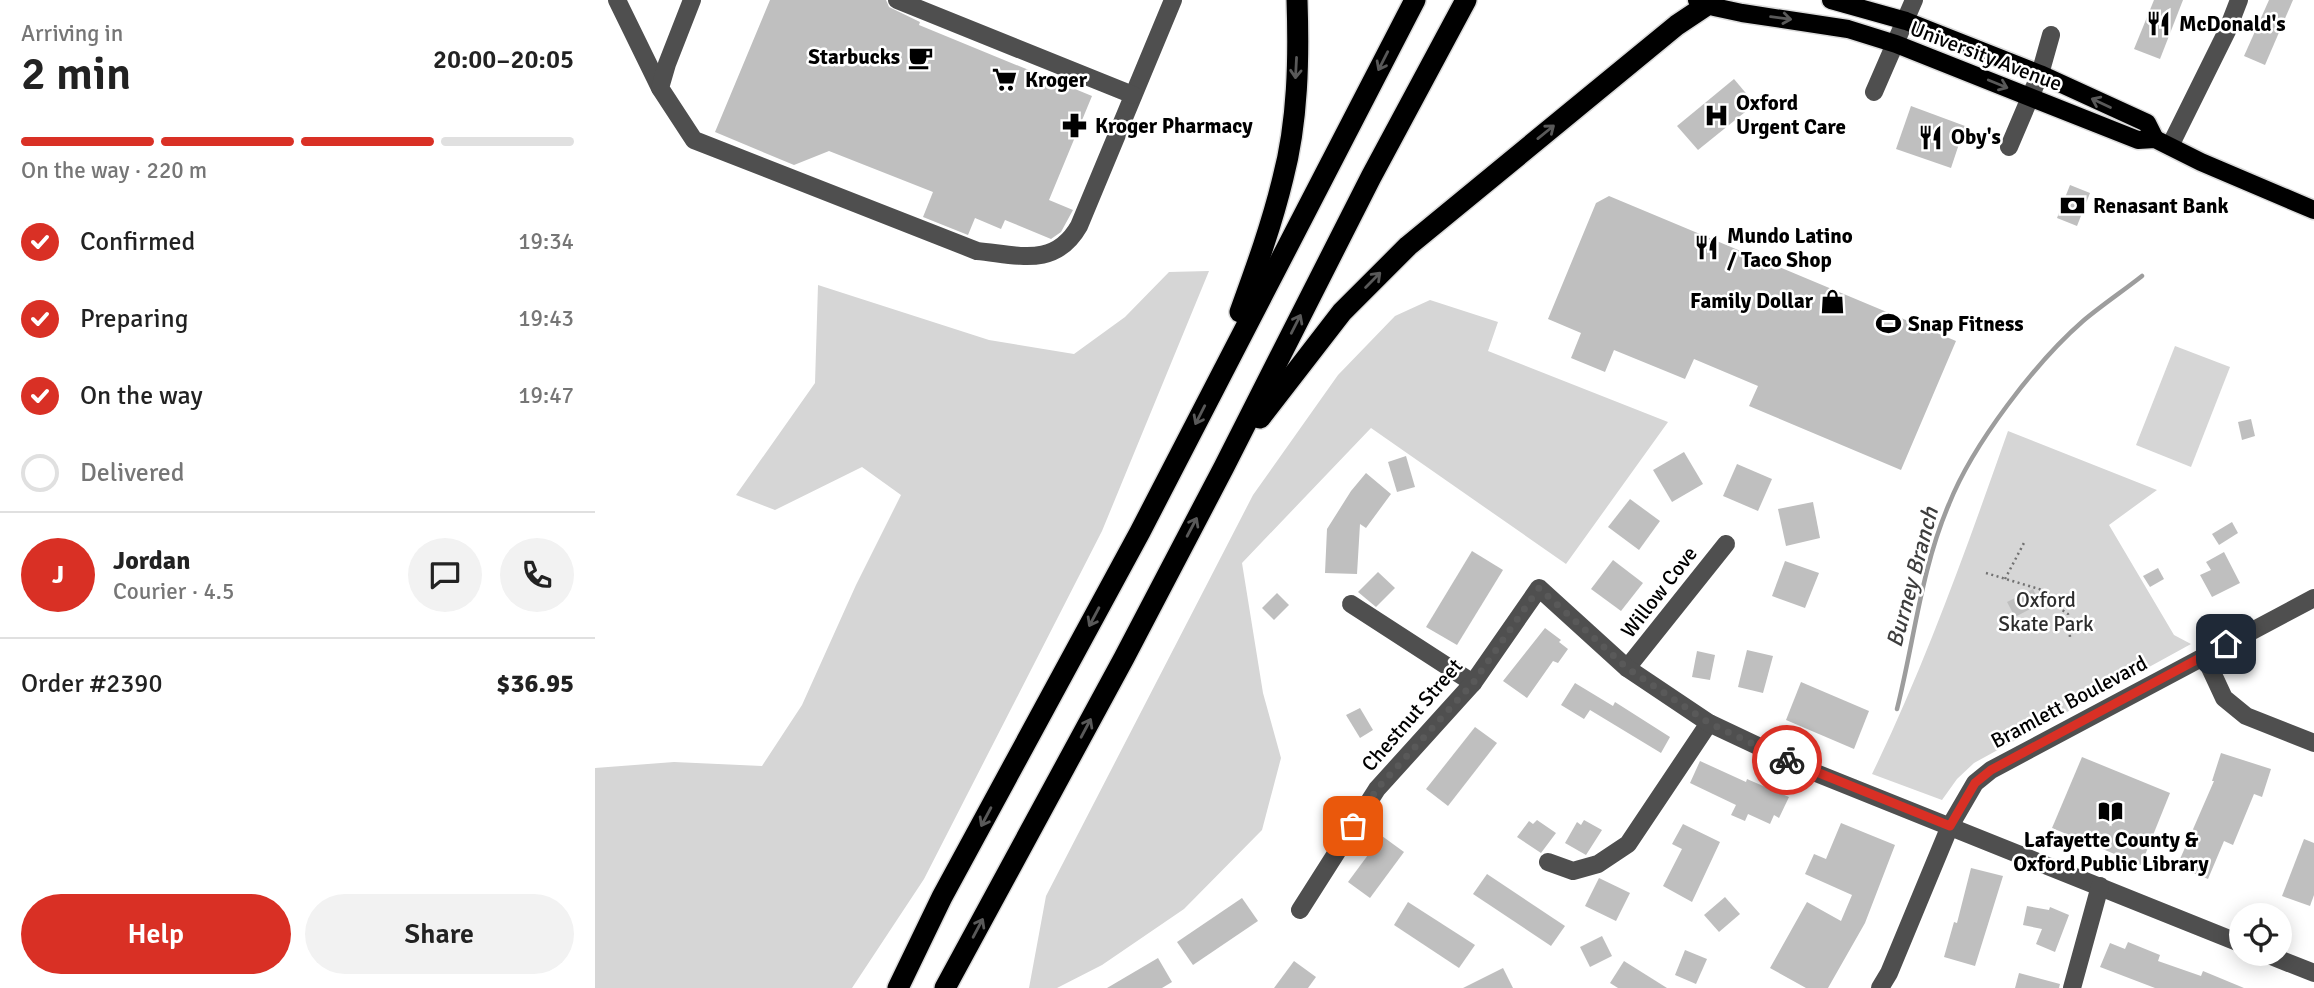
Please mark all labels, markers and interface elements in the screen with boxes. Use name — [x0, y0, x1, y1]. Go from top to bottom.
restaurant icon: McDonald's — [2145, 10, 2173, 38]
place label: McDonald's — [2179, 11, 2286, 37]
one-way arrow — [1770, 12, 1792, 25]
street label: University Avenue — [1906, 15, 2066, 97]
text: Arriving in — [21, 19, 123, 48]
cafe icon: Starbucks — [906, 43, 934, 71]
text: 20:00–20:05 — [433, 44, 574, 76]
place label: Starbucks — [808, 44, 900, 70]
text: 2 min — [21, 46, 131, 102]
one-way arrow — [1376, 50, 1390, 70]
one-way arrow — [1290, 56, 1303, 79]
supermarket icon: Kroger — [991, 66, 1019, 94]
place label: Kroger — [1025, 67, 1088, 93]
one-way arrow — [1987, 79, 2008, 92]
place label: Oxford Urgent Care — [1736, 90, 1846, 140]
one-way arrow — [2091, 96, 2112, 110]
hospital icon: Oxford Urgent Care — [1702, 101, 1730, 129]
pharmacy icon: Kroger Pharmacy — [1061, 112, 1089, 140]
place label: Kroger Pharmacy — [1095, 113, 1253, 139]
restaurant icon: Oby's — [1917, 123, 1945, 151]
one-way arrow — [1536, 124, 1554, 140]
place label: Oby's — [1951, 124, 2001, 150]
text: On the way · 220 m — [21, 156, 207, 185]
bank icon: Renasant Bank — [2059, 192, 2087, 220]
place label: Renasant Bank — [2093, 193, 2228, 219]
icon: check — [21, 223, 59, 261]
place label: Mundo Latino / Taco Shop — [1727, 223, 1853, 273]
text: Confirmed — [80, 226, 195, 258]
text: 19:34 — [518, 227, 574, 256]
restaurant icon: Mundo Latino / Taco Shop — [1693, 234, 1721, 262]
one-way arrow — [1365, 272, 1382, 289]
shop icon: Family Dollar — [1819, 287, 1847, 315]
place label: Family Dollar — [1690, 288, 1814, 314]
icon: check — [21, 300, 59, 338]
text: Preparing — [80, 303, 188, 335]
text: 19:43 — [518, 304, 574, 333]
sports icon: Snap Fitness — [1874, 310, 1902, 338]
place label: Snap Fitness — [1908, 311, 2024, 337]
one-way arrow — [1289, 314, 1303, 335]
icon: check — [21, 377, 59, 415]
text: On the way — [80, 380, 203, 412]
text: 19:47 — [518, 381, 574, 410]
one-way arrow — [1192, 404, 1206, 425]
text: Delivered — [80, 457, 185, 489]
water label: Burney Branch — [1880, 502, 1946, 650]
one-way arrow — [1186, 517, 1200, 538]
button: chat — [408, 538, 482, 612]
button: phone — [500, 538, 574, 612]
street label: Willow Cove — [1615, 541, 1703, 643]
text: Jordan — [113, 545, 190, 577]
text: J — [52, 559, 64, 591]
text: Courier · 4.5 — [113, 577, 234, 606]
park label: Oxford Skate Park — [1998, 587, 2094, 637]
one-way arrow — [1087, 606, 1101, 626]
pin — [2196, 614, 2256, 674]
icon: home — [2207, 625, 2245, 663]
street label: Bramlett Boulevard — [1986, 650, 2152, 754]
street label: Chestnut Street — [1356, 653, 1468, 777]
text: Order #2390 — [21, 668, 162, 700]
text: $36.95 — [496, 668, 574, 700]
one-way arrow — [1080, 718, 1093, 739]
courier — [1752, 725, 1822, 795]
icon: bike — [1768, 741, 1806, 779]
pin — [1323, 796, 1383, 856]
library icon: Lafayette County & Oxford Public Library — [2097, 797, 2125, 825]
one-way arrow — [979, 806, 993, 826]
icon: bag — [1334, 807, 1372, 845]
place label: Lafayette County & Oxford Public Library — [2013, 827, 2209, 877]
button: Help — [21, 894, 291, 974]
button: Share — [305, 894, 574, 974]
map controls — [2229, 903, 2292, 966]
button: locate — [2229, 903, 2292, 966]
one-way arrow — [971, 918, 985, 939]

